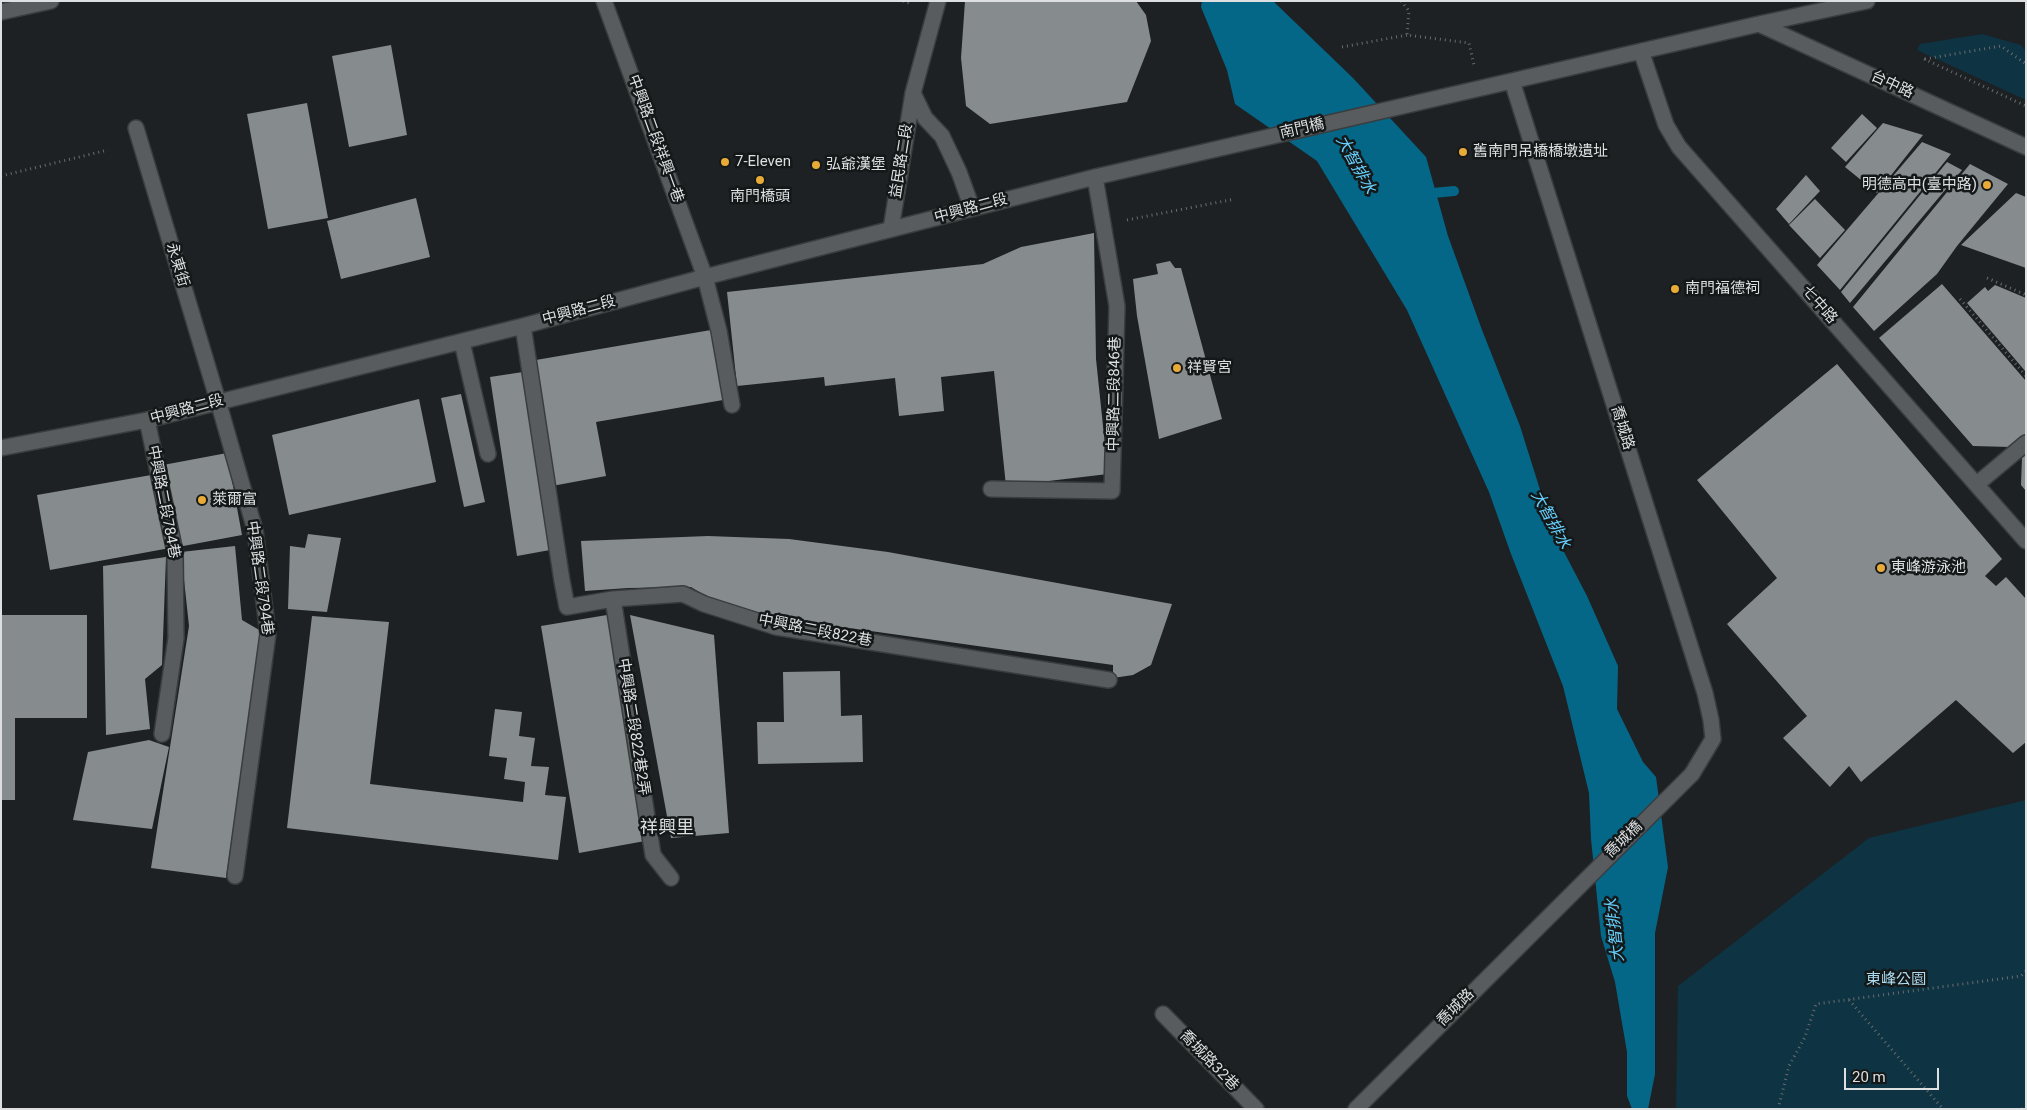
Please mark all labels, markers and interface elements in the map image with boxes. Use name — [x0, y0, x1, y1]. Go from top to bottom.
street label: 台中路 — [1868, 67, 1916, 103]
street label: 中興路二段祥興一巷 — [623, 72, 687, 206]
street label: 南門橋 — [1278, 115, 1326, 143]
street label: 益民路二段 — [887, 123, 917, 199]
water label: 大智排水 — [1331, 132, 1379, 198]
place label: 舊南門吊橋橋墩遺址 — [1473, 143, 1608, 161]
marker: 舊南門吊橋橋墩遺址 — [1457, 146, 1469, 158]
place label: 7-Eleven — [735, 153, 791, 171]
marker: 7-Eleven — [719, 156, 731, 168]
place label: 弘爺漢堡 — [826, 156, 886, 174]
marker: 弘爺漢堡 — [810, 159, 822, 171]
marker: 南門橋頭 — [754, 174, 766, 186]
place label: 明德高中(臺中路) — [1862, 176, 1977, 194]
marker: 明德高中(臺中路) — [1981, 179, 1993, 191]
place label: 南門橋頭 — [730, 188, 790, 206]
street label: 中興路二段 — [932, 191, 1010, 227]
street label: 永東街 — [162, 241, 192, 289]
place label: 南門福德祠 — [1685, 280, 1760, 298]
street label: 七中路 — [1797, 282, 1841, 328]
marker: 南門福德祠 — [1669, 283, 1681, 295]
street label: 中興路二段 — [540, 293, 618, 329]
street label: 中興路二段846巷 — [1105, 336, 1125, 452]
place label: 祥賢宮 — [1187, 359, 1232, 377]
marker: 祥賢宮 — [1171, 362, 1183, 374]
street label: 中興路二段 — [148, 392, 226, 428]
street label: 喬城路 — [1607, 404, 1637, 452]
street label: 中興路二段784巷 — [143, 444, 183, 560]
water label: 大智排水 — [1526, 487, 1574, 553]
place label: 萊爾富 — [212, 491, 257, 509]
marker: 萊爾富 — [196, 494, 208, 506]
street label: 中興路二段794巷 — [242, 520, 276, 636]
place label: 東峰游泳池 — [1891, 559, 1966, 577]
marker: 東峰游泳池 — [1875, 562, 1887, 574]
street label: 中興路二段822巷 — [757, 611, 873, 651]
street label: 中興路二段822巷2弄 — [613, 657, 653, 797]
district label: 祥興里 — [640, 817, 694, 839]
street label: 喬城橋 — [1602, 818, 1646, 862]
water label: 大智排水 — [1603, 897, 1629, 963]
park label: 東峰公園 — [1866, 971, 1926, 989]
street label: 喬城路 — [1434, 986, 1478, 1030]
street label: 喬城路32巷 — [1176, 1027, 1242, 1095]
scale bar — [1847, 1058, 1942, 1090]
text: 20 m — [1852, 1068, 1886, 1086]

